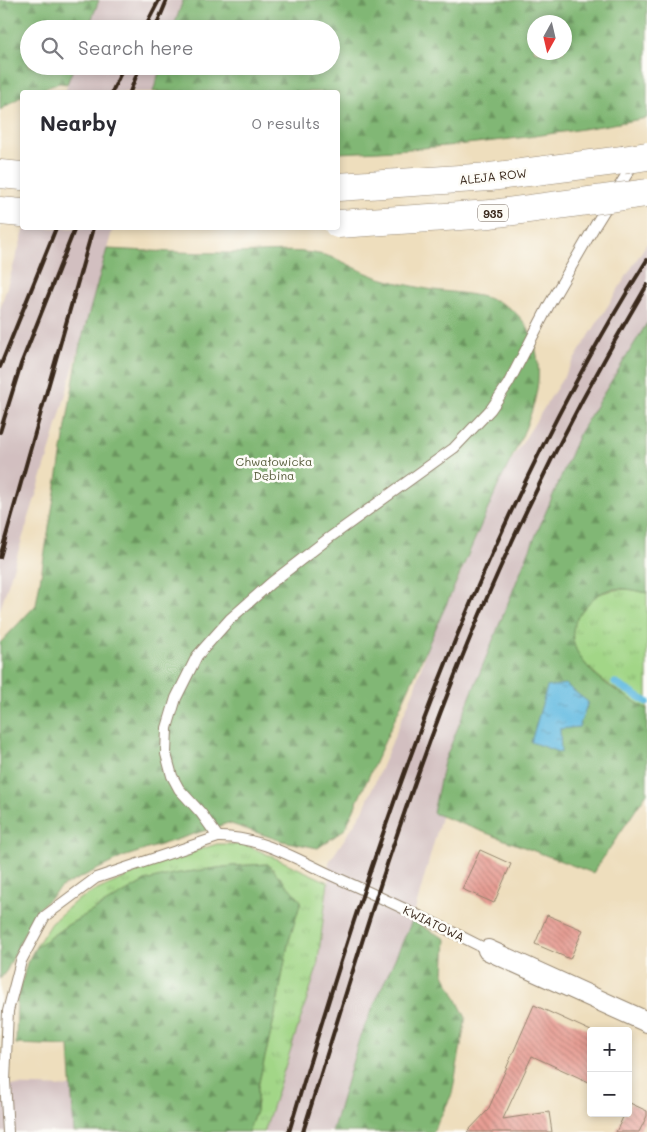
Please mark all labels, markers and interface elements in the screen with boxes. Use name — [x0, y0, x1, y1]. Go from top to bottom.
north arrow — [527, 15, 572, 60]
search box — [20, 20, 340, 75]
icon: search — [38, 34, 66, 62]
text: Search here — [78, 35, 194, 60]
text: Nearby — [40, 109, 117, 136]
text: 0 results — [252, 112, 320, 133]
street label: ALEJA ROW — [458, 164, 528, 188]
road number: 935 — [478, 204, 508, 222]
park label: Chwałowicka Dębina — [236, 453, 312, 483]
street label: KWIATOWA — [401, 901, 467, 945]
map controls — [587, 1027, 632, 1117]
button: + — [587, 1027, 632, 1072]
button: − — [587, 1072, 632, 1117]

